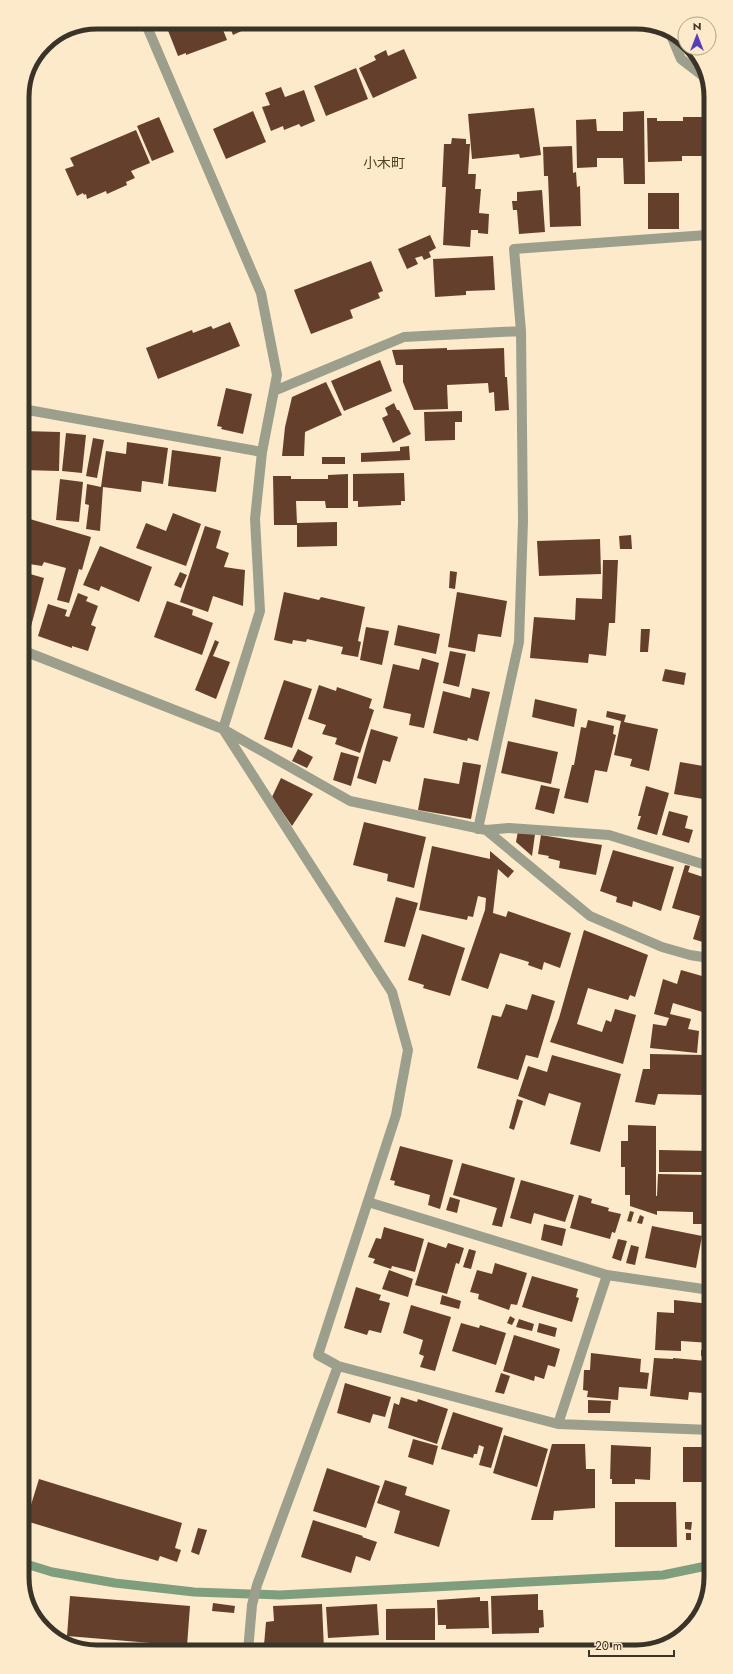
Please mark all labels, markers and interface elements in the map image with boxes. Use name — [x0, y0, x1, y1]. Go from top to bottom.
north arrow — [677, 16, 717, 56]
text: N — [693, 18, 701, 34]
district label: 小木町 — [363, 153, 405, 173]
scale bar — [589, 1632, 674, 1658]
text: 20 m — [595, 1637, 622, 1655]

